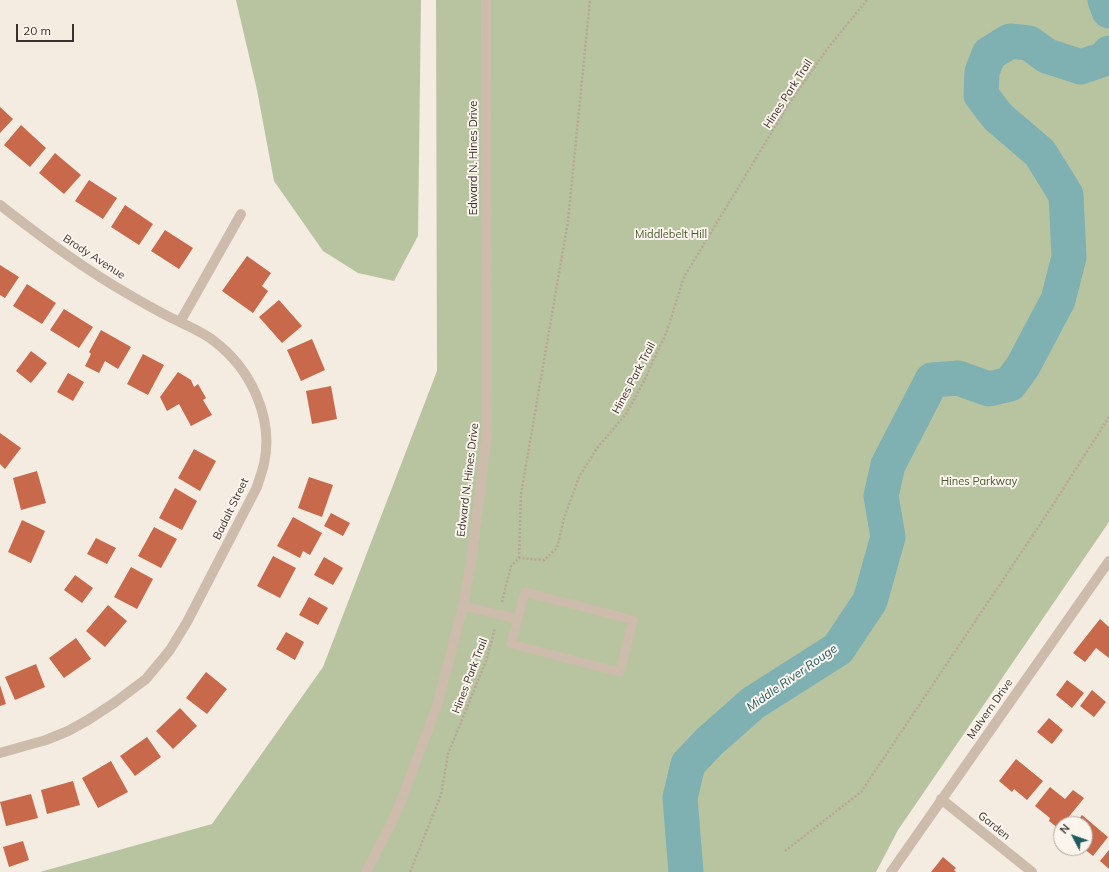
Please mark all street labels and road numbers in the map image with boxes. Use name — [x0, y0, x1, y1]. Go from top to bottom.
street label: Hines Park Trail — [761, 57, 815, 131]
street label: Edward N. Hines Drive — [467, 101, 481, 215]
street label: Brody Avenue — [61, 232, 127, 282]
street label: Hines Park Trail — [610, 340, 658, 416]
street label: Edward N. Hines Drive — [454, 422, 482, 538]
street label: Badalt Street — [210, 476, 252, 542]
street label: Hines Park Trail — [450, 637, 490, 715]
street label: Malvern Drive — [964, 676, 1016, 742]
street label: Garden — [975, 809, 1013, 843]

